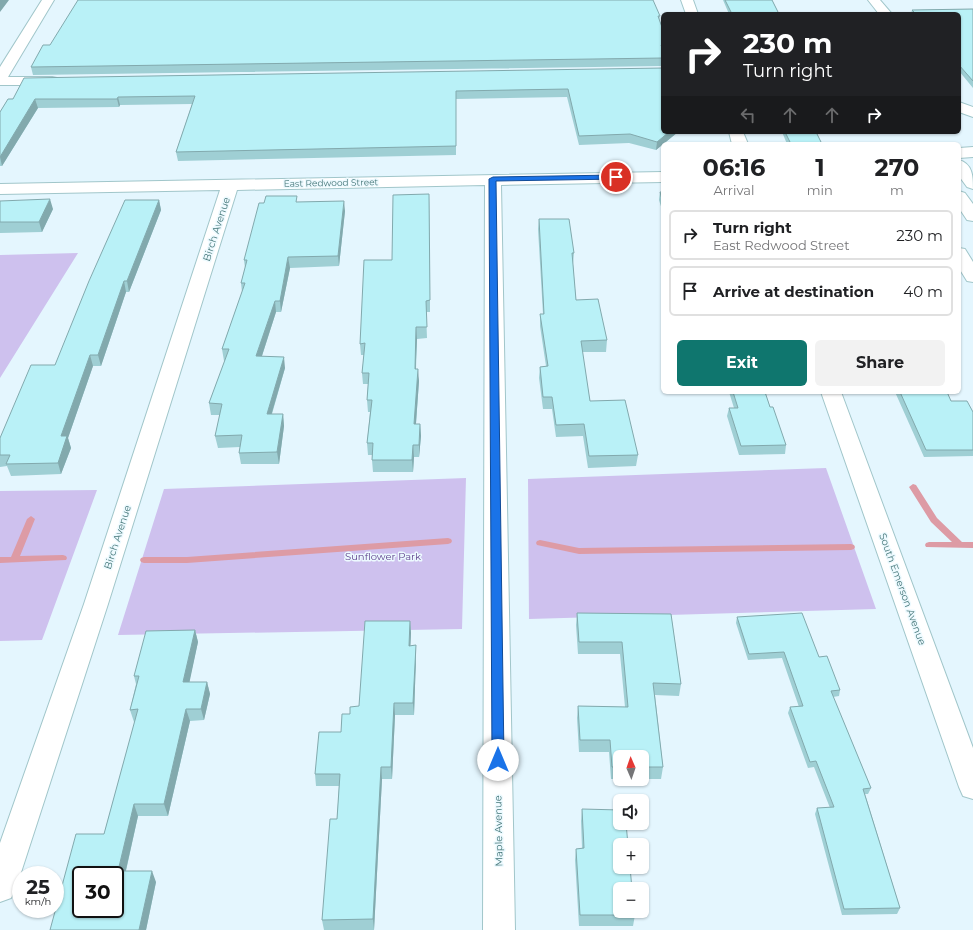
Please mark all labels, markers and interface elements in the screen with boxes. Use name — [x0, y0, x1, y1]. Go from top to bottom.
text: 230 m — [743, 26, 832, 60]
icon: right — [677, 28, 729, 80]
text: Turn right — [743, 60, 833, 82]
icon: left — [737, 104, 759, 126]
icon: ahead — [779, 104, 801, 126]
icon: ahead — [821, 104, 843, 126]
icon: right — [863, 104, 885, 126]
text: 06:16 — [703, 153, 765, 182]
text: 1 — [815, 153, 825, 182]
text: 270 — [874, 153, 919, 182]
pin — [599, 160, 633, 194]
icon: arrive — [605, 166, 627, 188]
street label: East Redwood Street — [284, 176, 379, 189]
text: Arrival — [713, 182, 754, 198]
text: min — [807, 182, 833, 198]
text: m — [890, 182, 904, 198]
street label: Birch Avenue — [200, 195, 233, 263]
text: Turn right — [713, 218, 792, 237]
icon: right — [679, 224, 701, 246]
text: 230 m — [896, 226, 943, 245]
text: East Redwood Street — [713, 237, 849, 253]
icon: arrive — [679, 280, 701, 302]
text: Arrive at destination — [713, 282, 874, 301]
text: 40 m — [903, 282, 943, 301]
button: Exit — [677, 340, 807, 386]
button: Share — [815, 340, 945, 386]
street label: Birch Avenue — [101, 503, 134, 571]
street label: South Emerson Avenue — [876, 531, 929, 647]
park label: Sunflower Park — [345, 550, 421, 563]
position arrow — [477, 739, 519, 781]
north arrow — [613, 750, 649, 786]
map controls — [613, 750, 649, 918]
button: sound — [613, 794, 649, 830]
street label: Maple Avenue — [491, 795, 506, 867]
button: + — [613, 838, 649, 874]
speed limit sign: 30 — [72, 866, 124, 918]
text: 25 — [26, 875, 50, 899]
button: − — [613, 882, 649, 918]
text: km/h — [25, 895, 51, 908]

